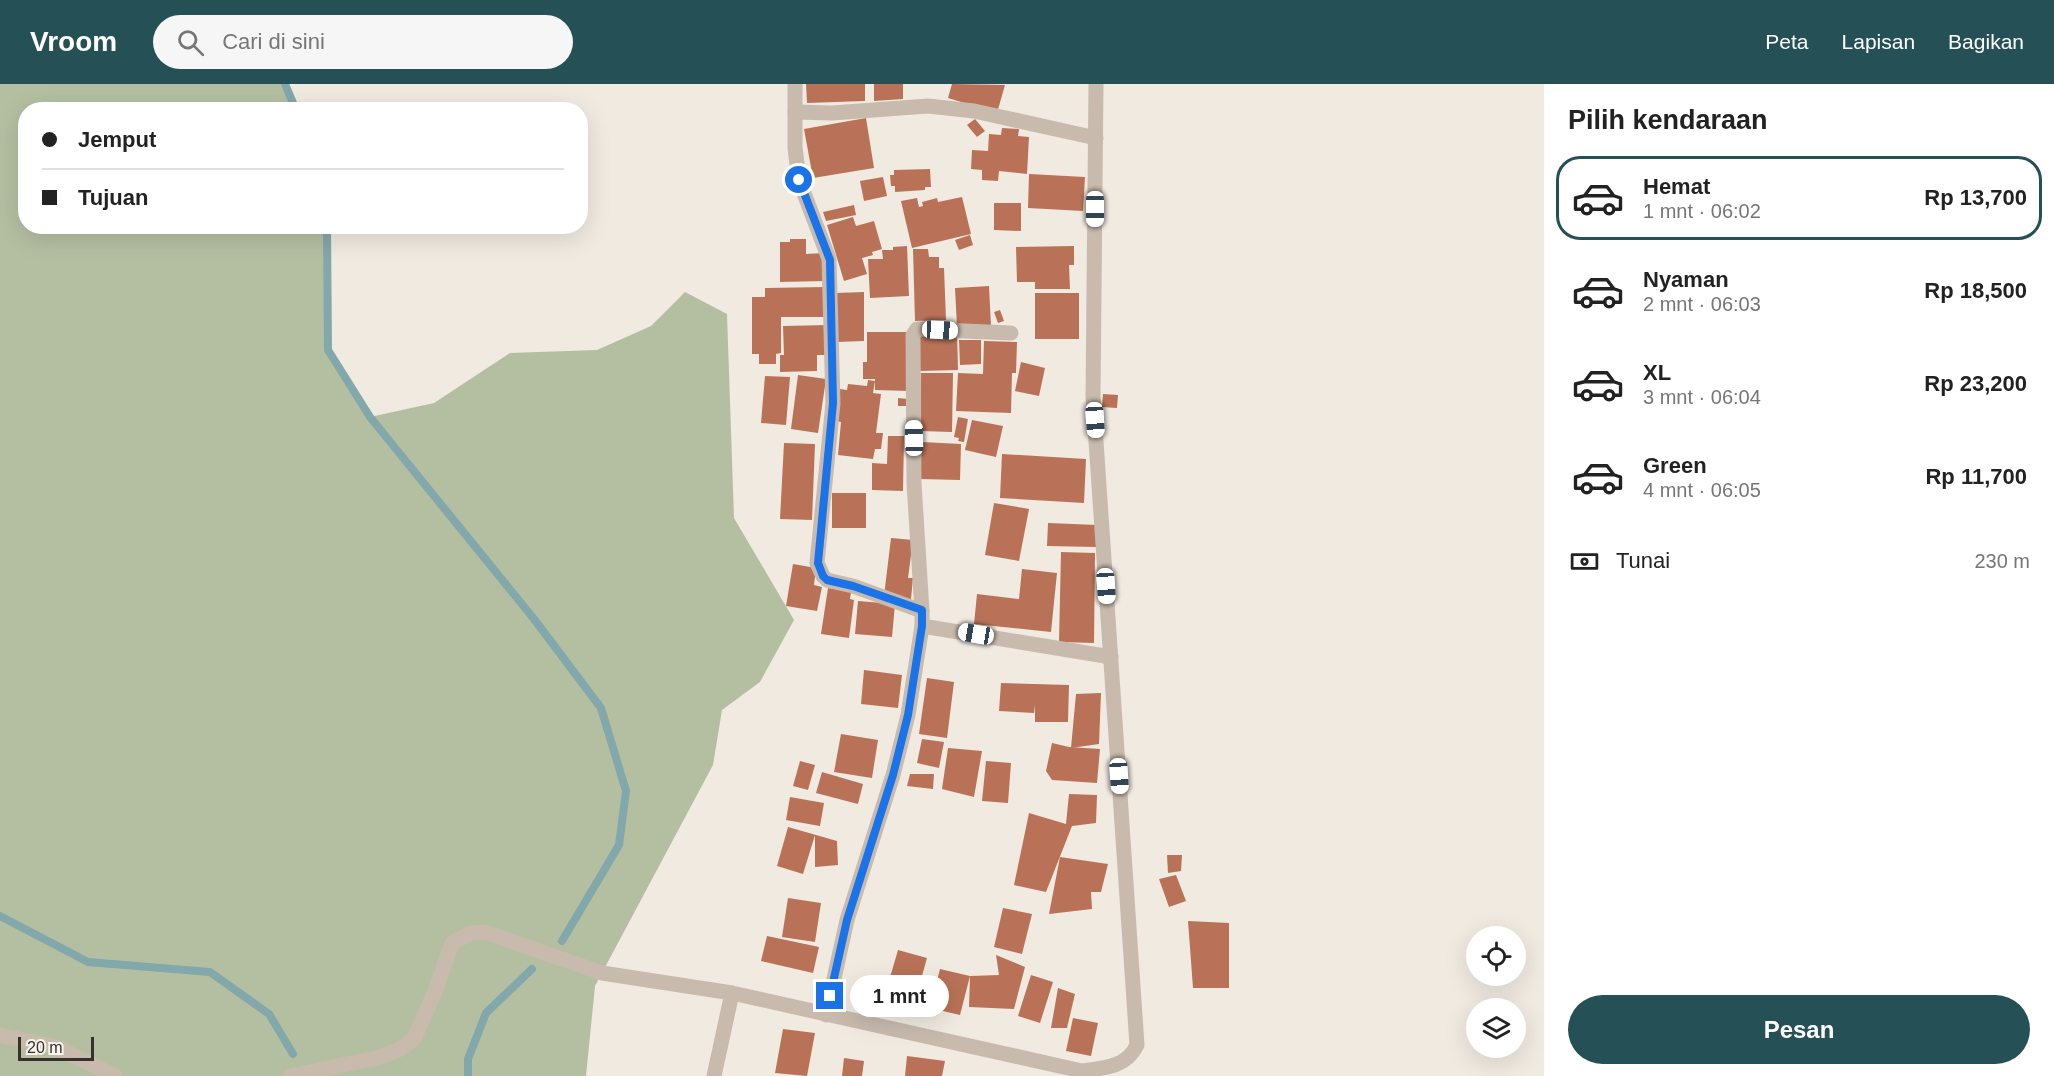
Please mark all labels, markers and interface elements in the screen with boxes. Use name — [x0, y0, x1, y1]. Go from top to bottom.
search box — [153, 15, 573, 69]
text: Vroom — [30, 26, 117, 57]
icon: search — [174, 26, 207, 59]
text: Cari di sini — [222, 29, 325, 54]
text: Peta — [1765, 30, 1809, 53]
text: Lapisan — [1842, 30, 1915, 53]
text: Bagikan — [1948, 30, 2024, 53]
text: Pilih kendaraan — [1568, 105, 1768, 135]
text: Jemput — [78, 127, 156, 152]
route start — [785, 166, 812, 193]
icon: car — [1571, 171, 1625, 225]
text: Hemat — [1643, 174, 1710, 199]
text: Tujuan — [78, 185, 148, 210]
text: Rp 13,700 — [1924, 185, 2027, 210]
car — [1086, 191, 1104, 227]
text: 1 mnt · 06:02 — [1643, 200, 1761, 222]
icon: car — [1571, 264, 1625, 318]
text: Nyaman — [1643, 267, 1729, 292]
text: Rp 18,500 — [1924, 278, 2027, 303]
text: 2 mnt · 06:03 — [1643, 293, 1761, 315]
car — [922, 320, 958, 340]
icon: car — [1571, 357, 1625, 411]
text: XL — [1643, 360, 1671, 385]
text: Rp 23,200 — [1924, 371, 2027, 396]
text: 3 mnt · 06:04 — [1643, 386, 1761, 408]
car — [1085, 401, 1105, 439]
car — [905, 420, 923, 456]
icon: car — [1571, 450, 1625, 504]
text: Green — [1643, 453, 1707, 478]
text: Rp 11,700 — [1925, 464, 2027, 489]
text: 4 mnt · 06:05 — [1643, 479, 1761, 501]
icon: cash — [1568, 545, 1601, 578]
text: Tunai — [1616, 548, 1670, 573]
text: 230 m — [1974, 550, 2030, 572]
car — [1096, 567, 1116, 605]
car — [957, 622, 995, 646]
car — [1109, 757, 1129, 795]
map controls — [1466, 926, 1526, 1058]
button: locate — [1466, 926, 1526, 986]
callout: 1 mnt — [851, 975, 950, 1017]
route end — [816, 982, 843, 1009]
text: 1 mnt — [873, 985, 926, 1007]
button: Pesan — [1568, 995, 2030, 1064]
button: layers — [1466, 998, 1526, 1058]
scale bar — [18, 1034, 94, 1062]
text: 20 m — [27, 1039, 63, 1056]

